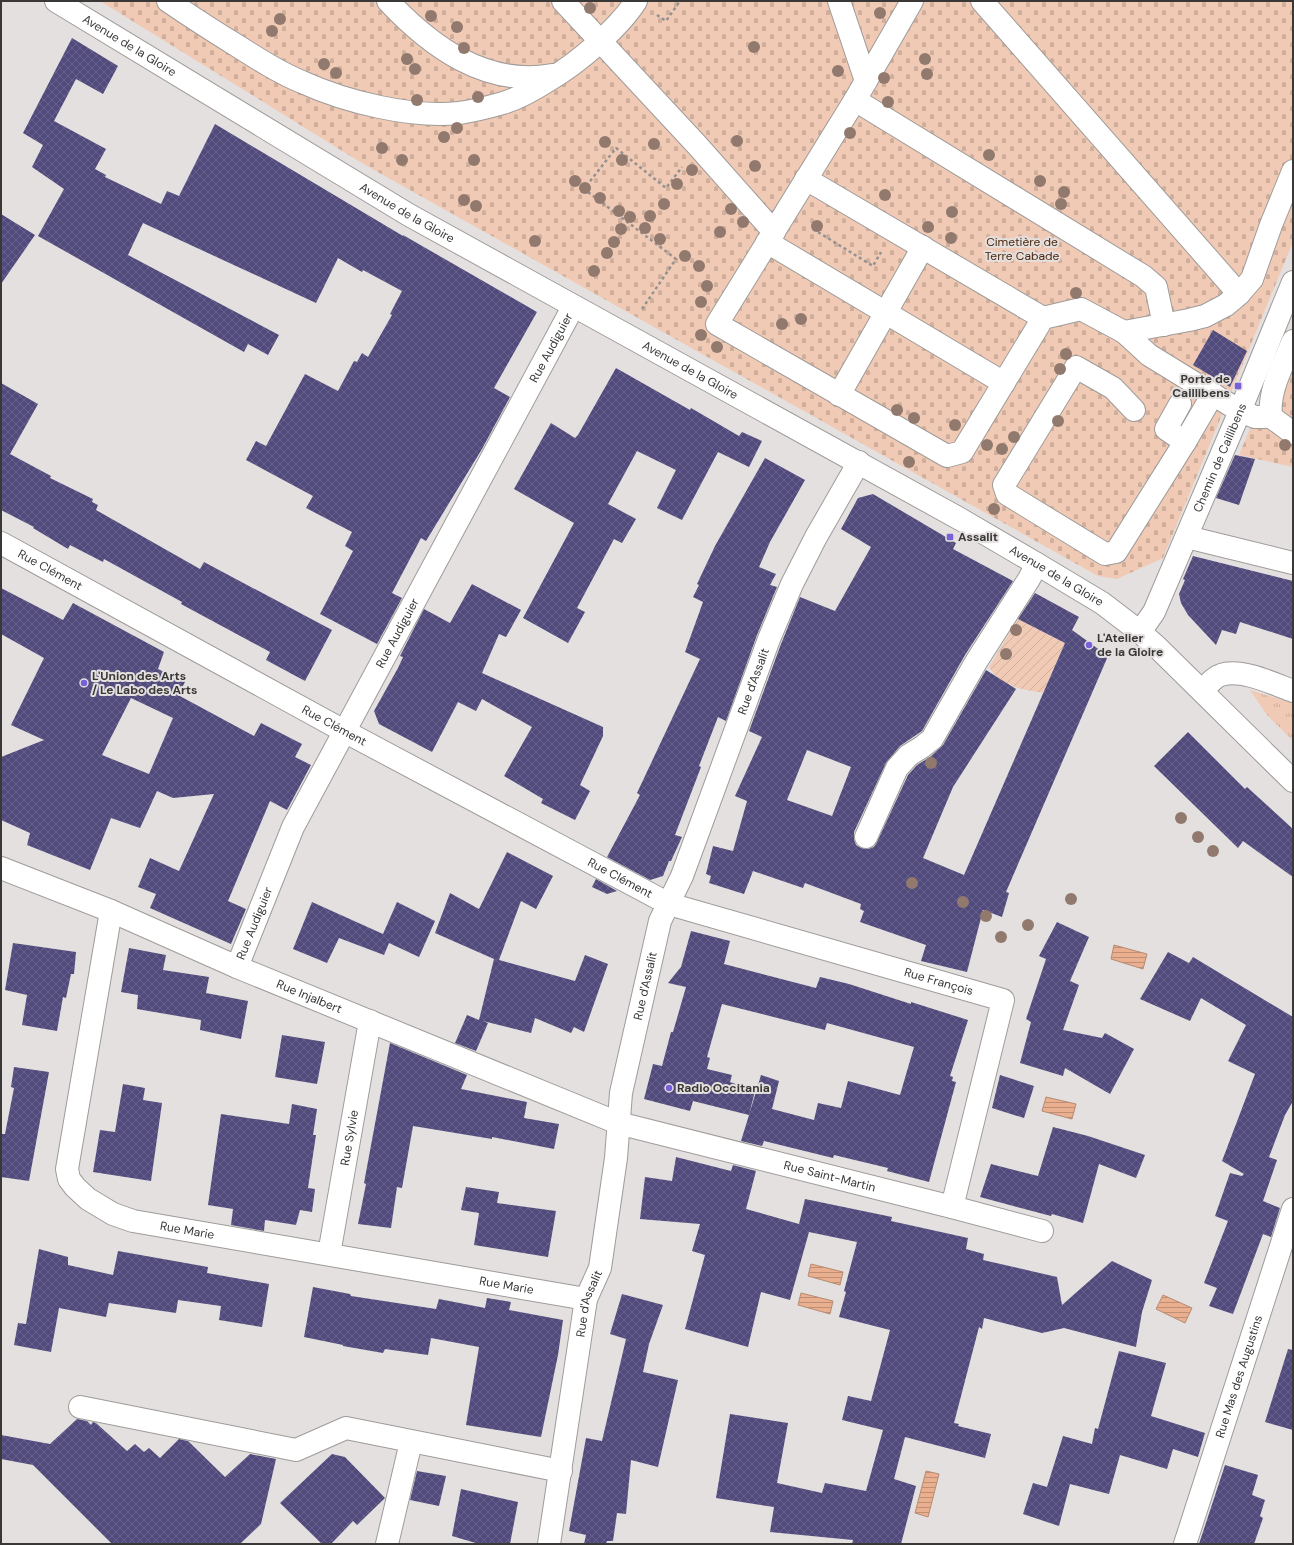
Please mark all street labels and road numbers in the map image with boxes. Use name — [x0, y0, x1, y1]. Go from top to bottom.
street label: Avenue de la Gloire — [80, 11, 180, 80]
street label: Avenue de la Gloire — [357, 179, 457, 247]
street label: Rue Audiguier — [526, 310, 577, 386]
street label: Avenue de la Gloire — [640, 337, 741, 403]
street label: Chemin de Caillibens — [1190, 401, 1250, 515]
street label: Avenue de la Gloire — [1006, 542, 1107, 610]
street label: Rue Clément — [15, 546, 85, 594]
street label: Rue Audiguier — [372, 595, 423, 671]
street label: Rue d'Assalit — [734, 646, 773, 717]
street label: Rue Clément — [299, 701, 370, 750]
street label: Rue Clément — [585, 854, 656, 902]
street label: Rue Audiguier — [233, 884, 276, 962]
street label: Rue d'Assalit — [630, 950, 661, 1022]
street label: Rue François — [902, 964, 975, 999]
street label: Rue Injalbert — [274, 976, 345, 1017]
street label: Rue Sylvie — [337, 1108, 362, 1167]
street label: Rue Saint-Martin — [782, 1157, 877, 1196]
street label: Rue Marie — [159, 1218, 216, 1243]
street label: Rue d'Assalit — [572, 1267, 606, 1338]
street label: Rue Marie — [478, 1273, 535, 1298]
street label: Rue Mas des Augustins — [1212, 1313, 1266, 1440]

